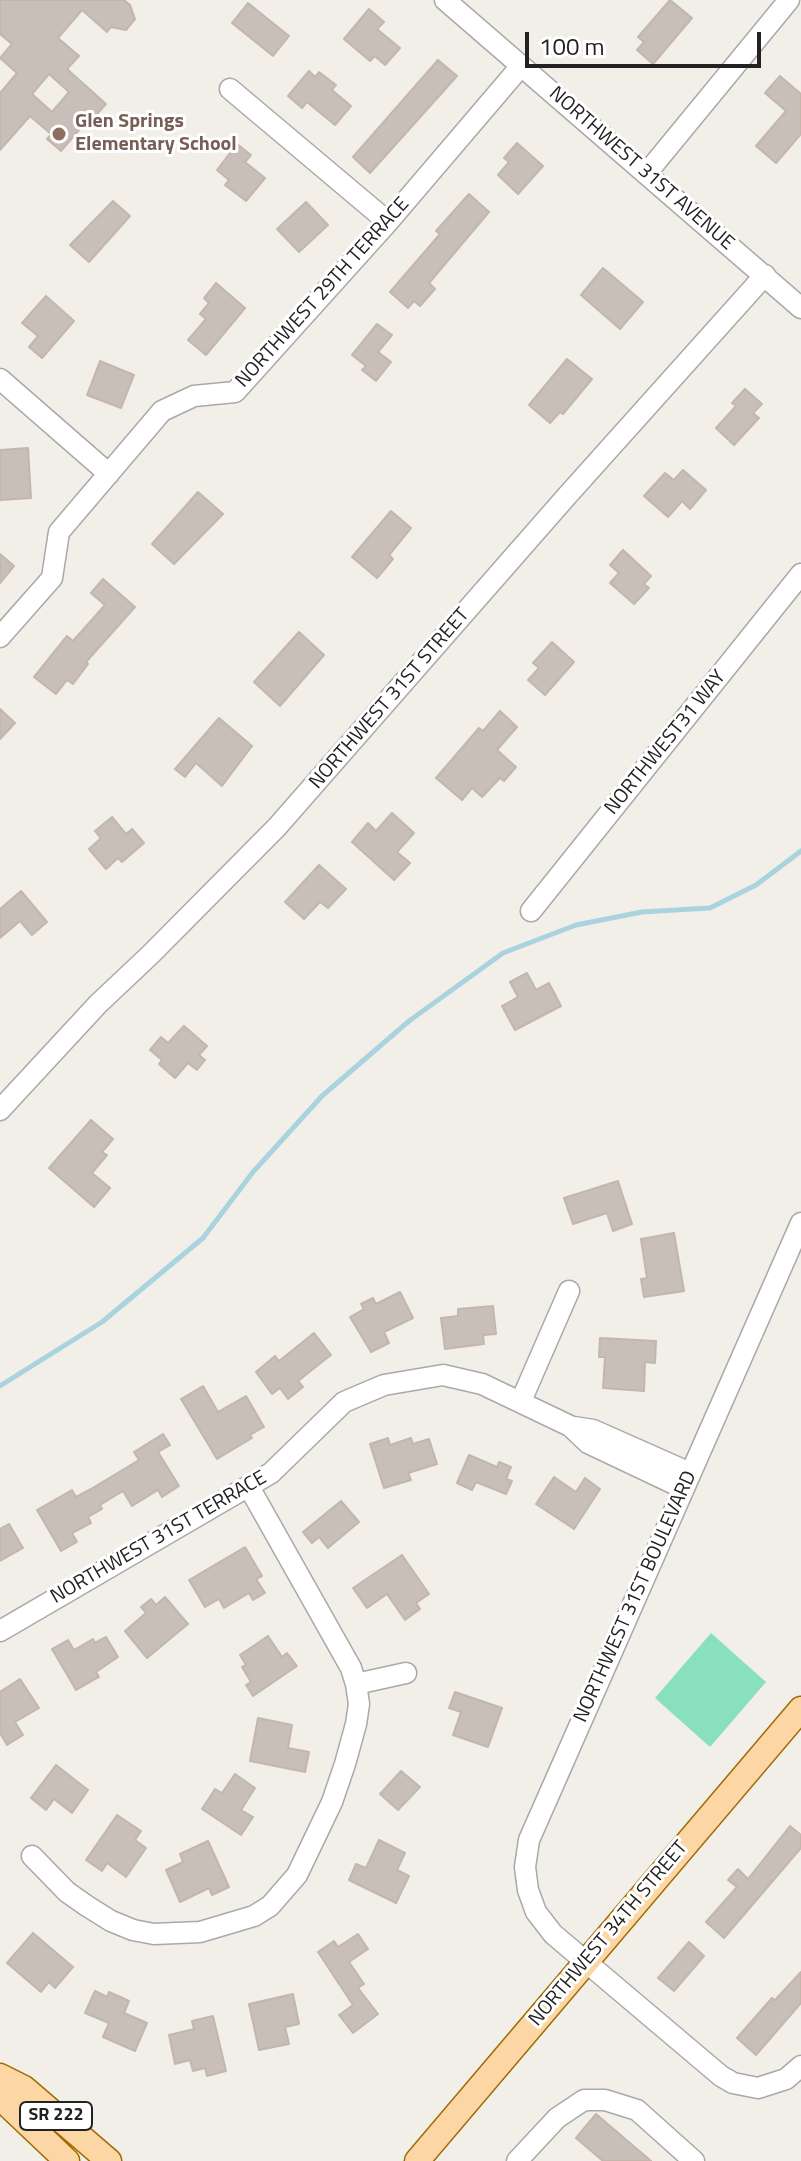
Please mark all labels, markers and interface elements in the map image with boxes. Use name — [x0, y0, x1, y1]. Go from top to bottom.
scale bar — [529, 16, 765, 66]
text: 100 m — [539, 28, 605, 64]
street label: NORTHWEST 31ST AVENUE — [544, 82, 738, 256]
place label: Glen Springs Elementary School — [75, 110, 237, 157]
marker: Glen Springs Elementary School — [50, 125, 68, 143]
street label: NORTHWEST 29TH TERRACE — [231, 193, 415, 393]
street label: NORTHWEST 31ST STREET — [305, 604, 475, 794]
street label: NORTHWEST31 WAY — [600, 666, 732, 820]
street label: NORTHWEST 31ST TERRACE — [47, 1466, 271, 1610]
street label: NORTHWEST 31ST BOULEVARD — [570, 1468, 702, 1726]
street label: NORTHWEST 34TH STREET — [524, 1836, 694, 2032]
road number: SR 222 — [20, 2102, 92, 2130]

